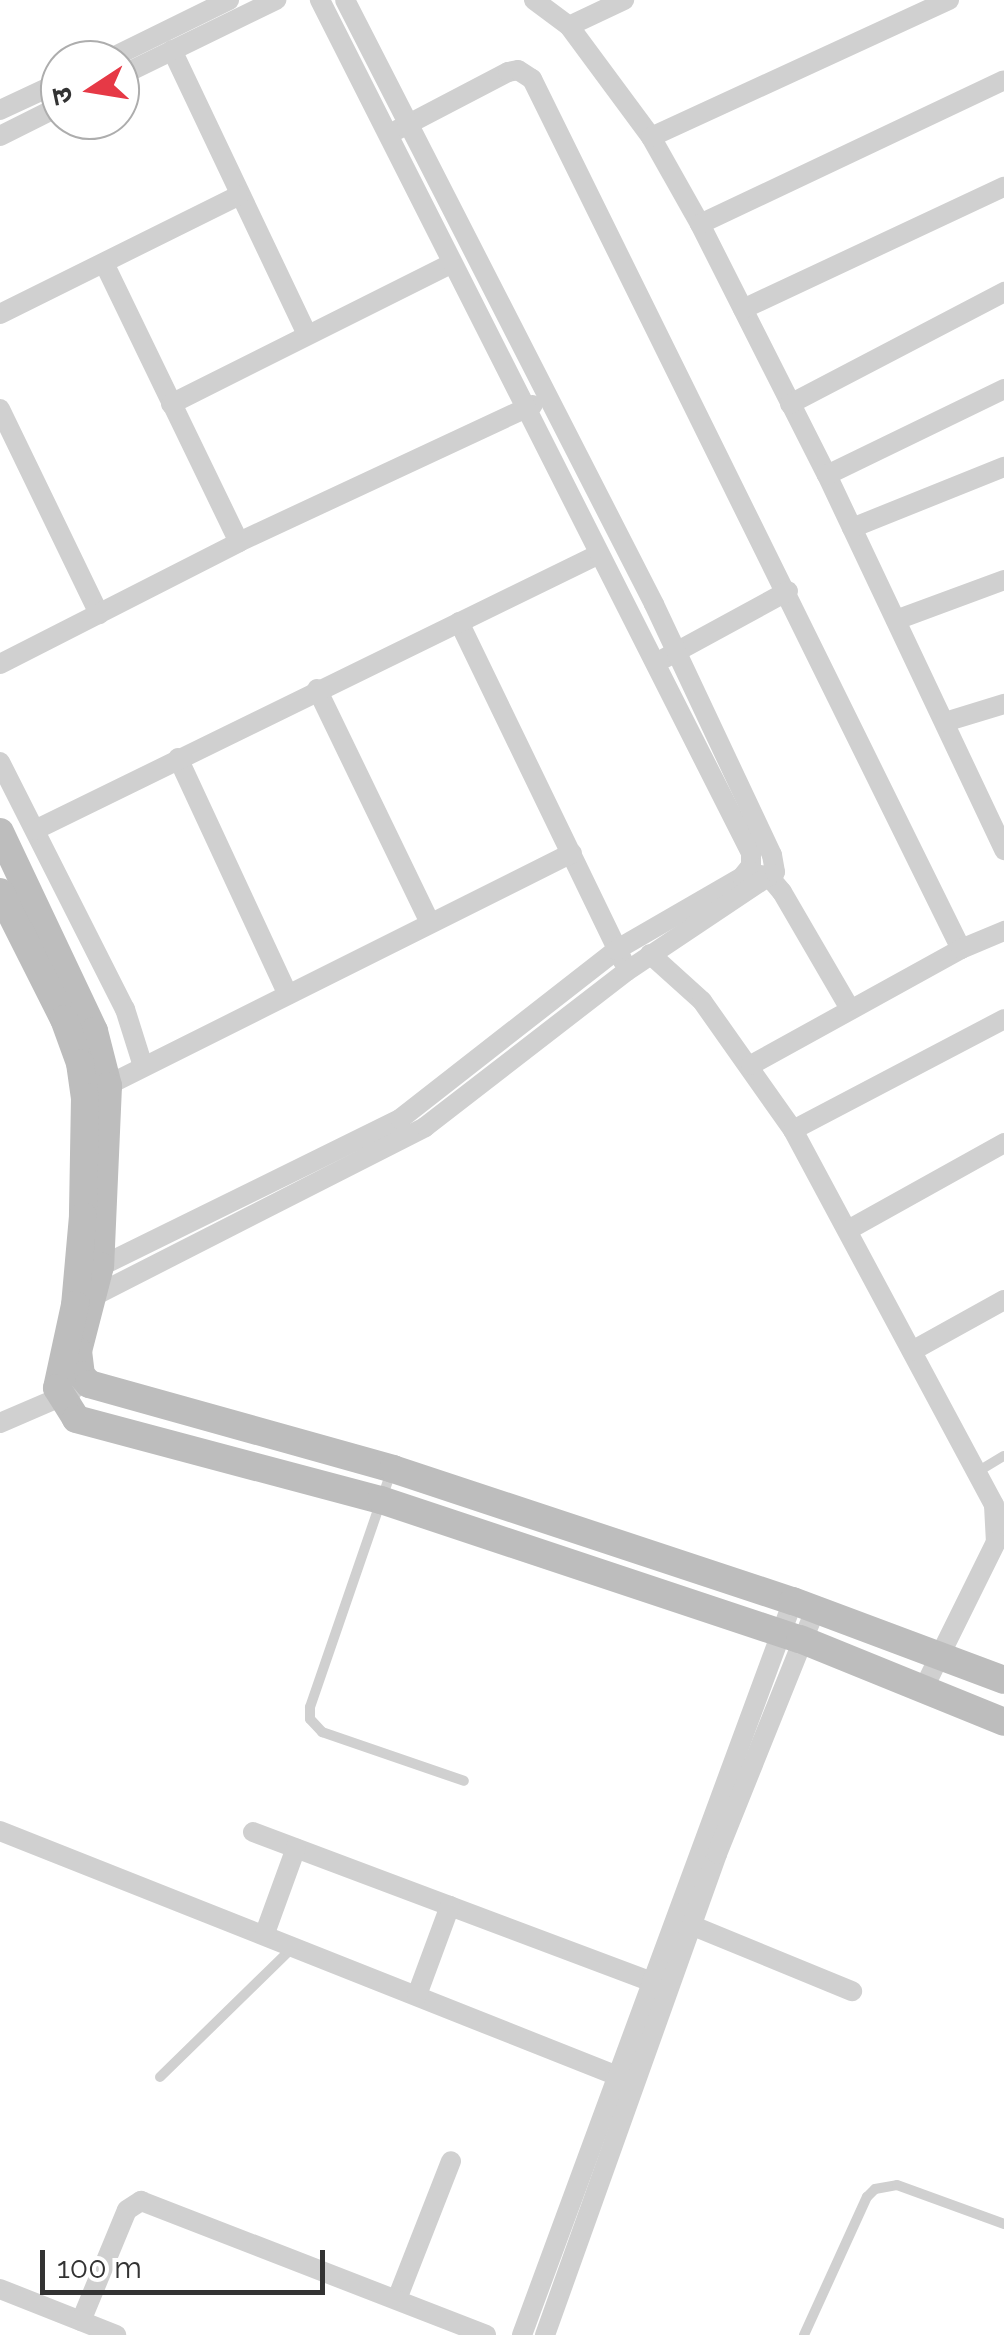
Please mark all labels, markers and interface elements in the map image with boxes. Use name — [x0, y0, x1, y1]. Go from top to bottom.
north arrow — [40, 40, 140, 140]
text: उ — [44, 84, 80, 107]
scale bar — [45, 2230, 330, 2292]
text: 100 m — [57, 2250, 142, 2285]

